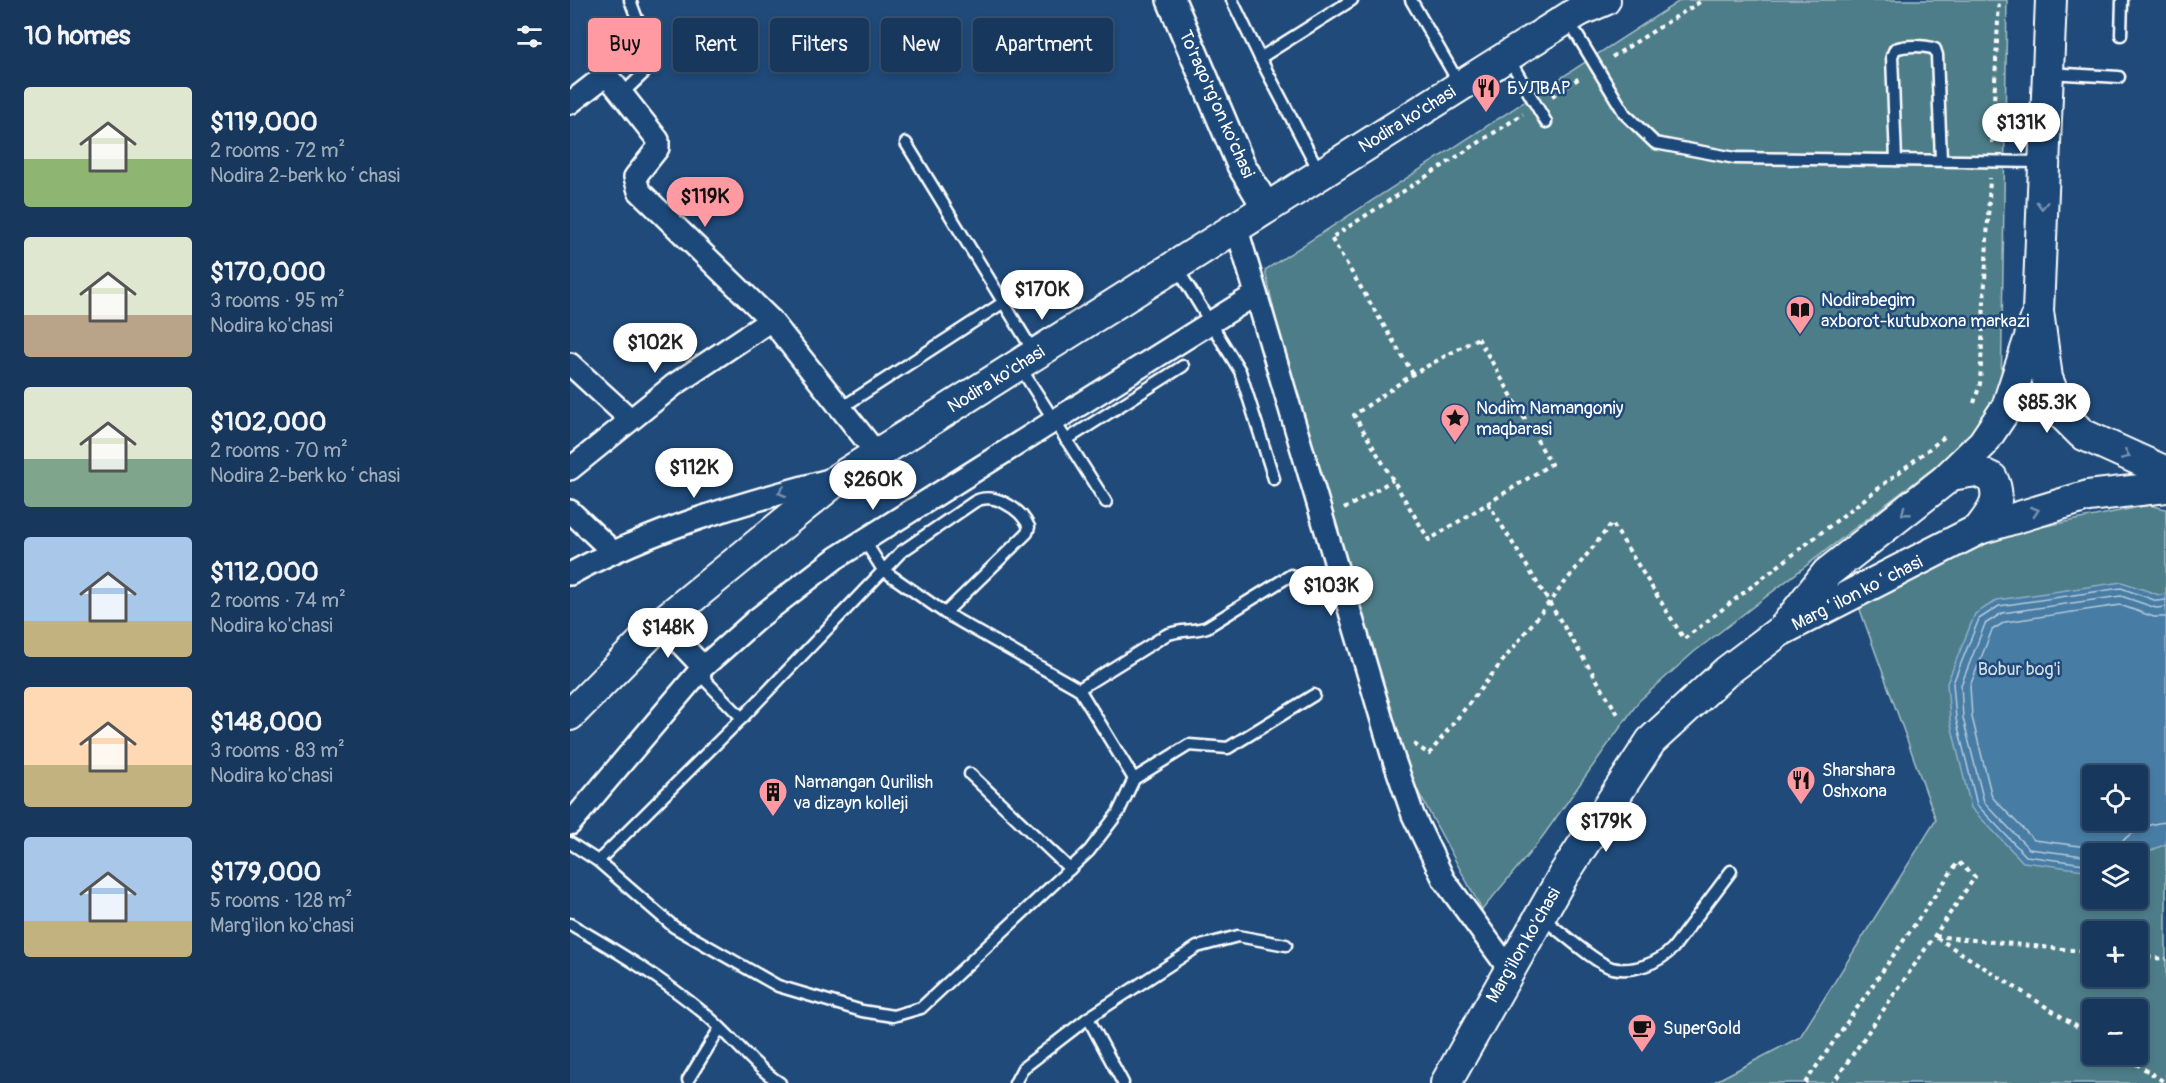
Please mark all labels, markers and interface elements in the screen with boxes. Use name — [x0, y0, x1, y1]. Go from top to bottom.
chip: Buy — [588, 18, 661, 72]
chip: Rent — [673, 18, 758, 72]
chip: Filters — [770, 18, 869, 72]
chip: New — [881, 18, 961, 72]
chip: Apartment — [973, 18, 1113, 72]
text: 10 homes — [24, 20, 130, 52]
icon: filters — [513, 20, 546, 53]
street label: To'raqo'rg'on ko'chasi — [1174, 27, 1259, 182]
restaurant icon: БУЛВАР — [1470, 72, 1502, 114]
place label: БУЛВАР — [1507, 77, 1570, 100]
street label: Nodira ko'chasi — [1354, 80, 1460, 158]
pin: $131K — [1979, 103, 2063, 154]
text: $119,000 — [210, 106, 318, 138]
text: $131K — [1996, 110, 2046, 135]
icon: home — [72, 111, 144, 183]
text: 2 rooms · 72 m² — [210, 138, 345, 163]
text: Nodira 2-berk koʻchasi — [210, 163, 400, 188]
pin: $119K — [663, 177, 747, 228]
text: $119K — [681, 184, 729, 209]
one-way arrow — [2036, 201, 2049, 210]
text: $170,000 — [210, 256, 326, 288]
icon: home — [72, 261, 144, 333]
pin: $170K — [1000, 270, 1084, 321]
text: $170K — [1015, 277, 1069, 302]
text: 3 rooms · 95 m² — [210, 288, 345, 313]
place label: Nodirabegim axborot-kutubxona markazi — [1821, 289, 2029, 333]
library icon: Nodirabegim axborot-kutubxona markazi — [1784, 294, 1816, 336]
text: Nodira ko'chasi — [210, 313, 333, 338]
pin: $102K — [613, 323, 697, 374]
text: $102K — [627, 330, 683, 355]
street label: Nodira ko'chasi — [943, 340, 1049, 418]
pin: $85.3K — [1998, 383, 2096, 434]
text: $85.3K — [2017, 390, 2077, 415]
place label: Nodim Namangoniy maqbarasi — [1476, 397, 1624, 441]
place icon: Nodim Namangoniy maqbarasi — [1439, 402, 1471, 444]
text: $102,000 — [210, 406, 326, 438]
icon: home — [72, 411, 144, 483]
text: 2 rooms · 70 m² — [210, 438, 348, 463]
pin: $112K — [652, 448, 736, 499]
one-way arrow — [2120, 448, 2131, 460]
text: $112K — [669, 455, 719, 480]
pin: $260K — [831, 460, 915, 511]
text: Nodira 2-berk koʻchasi — [210, 463, 400, 488]
text: $260K — [843, 467, 903, 492]
one-way arrow — [777, 485, 787, 498]
one-way arrow — [1901, 504, 1912, 515]
one-way arrow — [2029, 506, 2040, 518]
street label: Margʻilon koʻchasi — [1788, 551, 1927, 636]
text: $112,000 — [210, 556, 319, 588]
icon: home — [72, 561, 144, 633]
pin: $103K — [1289, 566, 1373, 617]
text: $103K — [1303, 573, 1359, 598]
text: 2 rooms · 74 m² — [210, 588, 346, 613]
pin: $148K — [626, 608, 710, 659]
text: Nodira ko'chasi — [210, 613, 333, 638]
text: $148K — [642, 615, 694, 640]
park label: Bobur bog'i — [1978, 658, 2060, 681]
text: $148,000 — [210, 706, 322, 738]
icon: home — [72, 711, 144, 783]
text: 3 rooms · 83 m² — [210, 738, 345, 763]
place label: Sharshara Oshxona — [1822, 759, 1895, 803]
text: Nodira ko'chasi — [210, 763, 333, 788]
restaurant icon: Sharshara Oshxona — [1785, 764, 1817, 806]
map controls — [2082, 765, 2148, 1065]
button: locate — [2082, 765, 2148, 831]
place label: Namangan Qurilish va dizayn kolleji — [793, 771, 933, 815]
building icon: Namangan Qurilish va dizayn kolleji — [757, 776, 789, 818]
pin: $179K — [1564, 802, 1648, 853]
text: $179K — [1580, 809, 1632, 834]
button: layers — [2082, 843, 2148, 909]
text: $179,000 — [210, 856, 321, 888]
icon: home — [72, 861, 144, 933]
street label: Marg'ilon ko'chasi — [1481, 883, 1566, 1007]
text: 5 rooms · 128 m² — [210, 888, 352, 913]
text: Marg'ilon ko'chasi — [210, 913, 354, 938]
button: + — [2082, 921, 2148, 987]
button: − — [2082, 999, 2148, 1065]
cafe icon: SuperGold — [1626, 1012, 1658, 1054]
place label: SuperGold — [1663, 1017, 1741, 1040]

